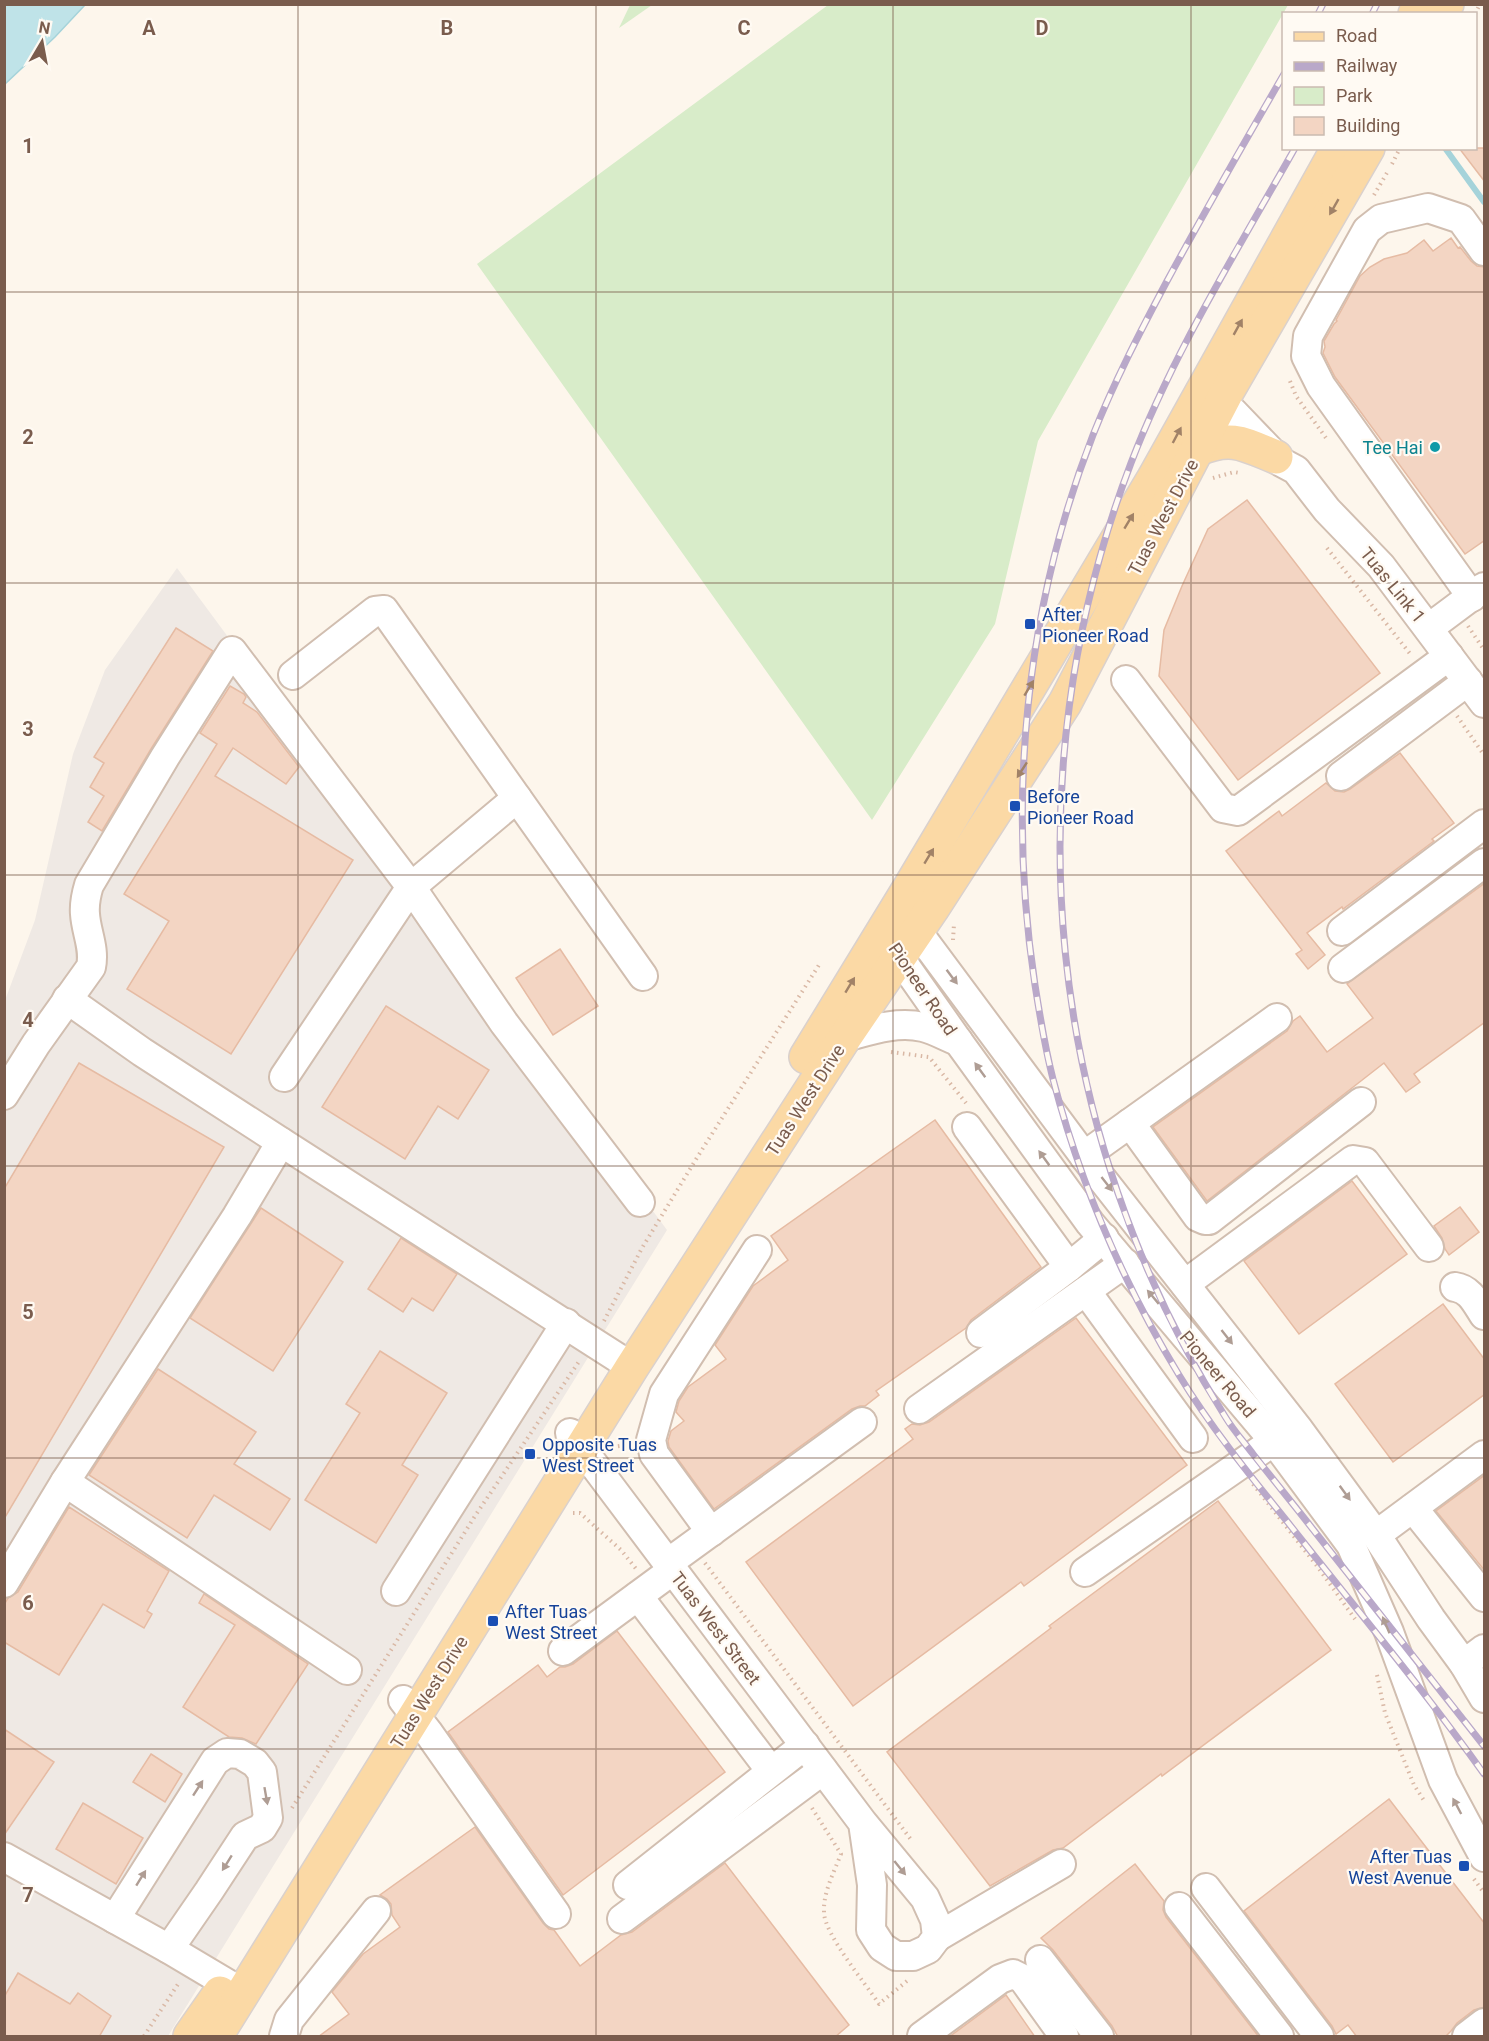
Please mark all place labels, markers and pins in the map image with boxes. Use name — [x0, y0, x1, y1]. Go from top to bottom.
place label: Tee Hai — [1363, 437, 1423, 458]
marker: Tee Hai — [1428, 440, 1442, 454]
place label: After Pioneer Road — [1042, 604, 1149, 646]
marker: After Pioneer Road — [1023, 617, 1037, 631]
place label: Before Pioneer Road — [1027, 786, 1134, 828]
marker: Before Pioneer Road — [1008, 799, 1022, 813]
place label: Opposite Tuas West Street — [542, 1434, 657, 1476]
marker: Opposite Tuas West Street — [523, 1447, 537, 1461]
place label: After Tuas West Street — [505, 1601, 597, 1643]
marker: After Tuas West Street — [486, 1614, 500, 1628]
place label: After Tuas West Avenue — [1348, 1846, 1452, 1888]
marker: After Tuas West Avenue — [1457, 1859, 1471, 1873]

